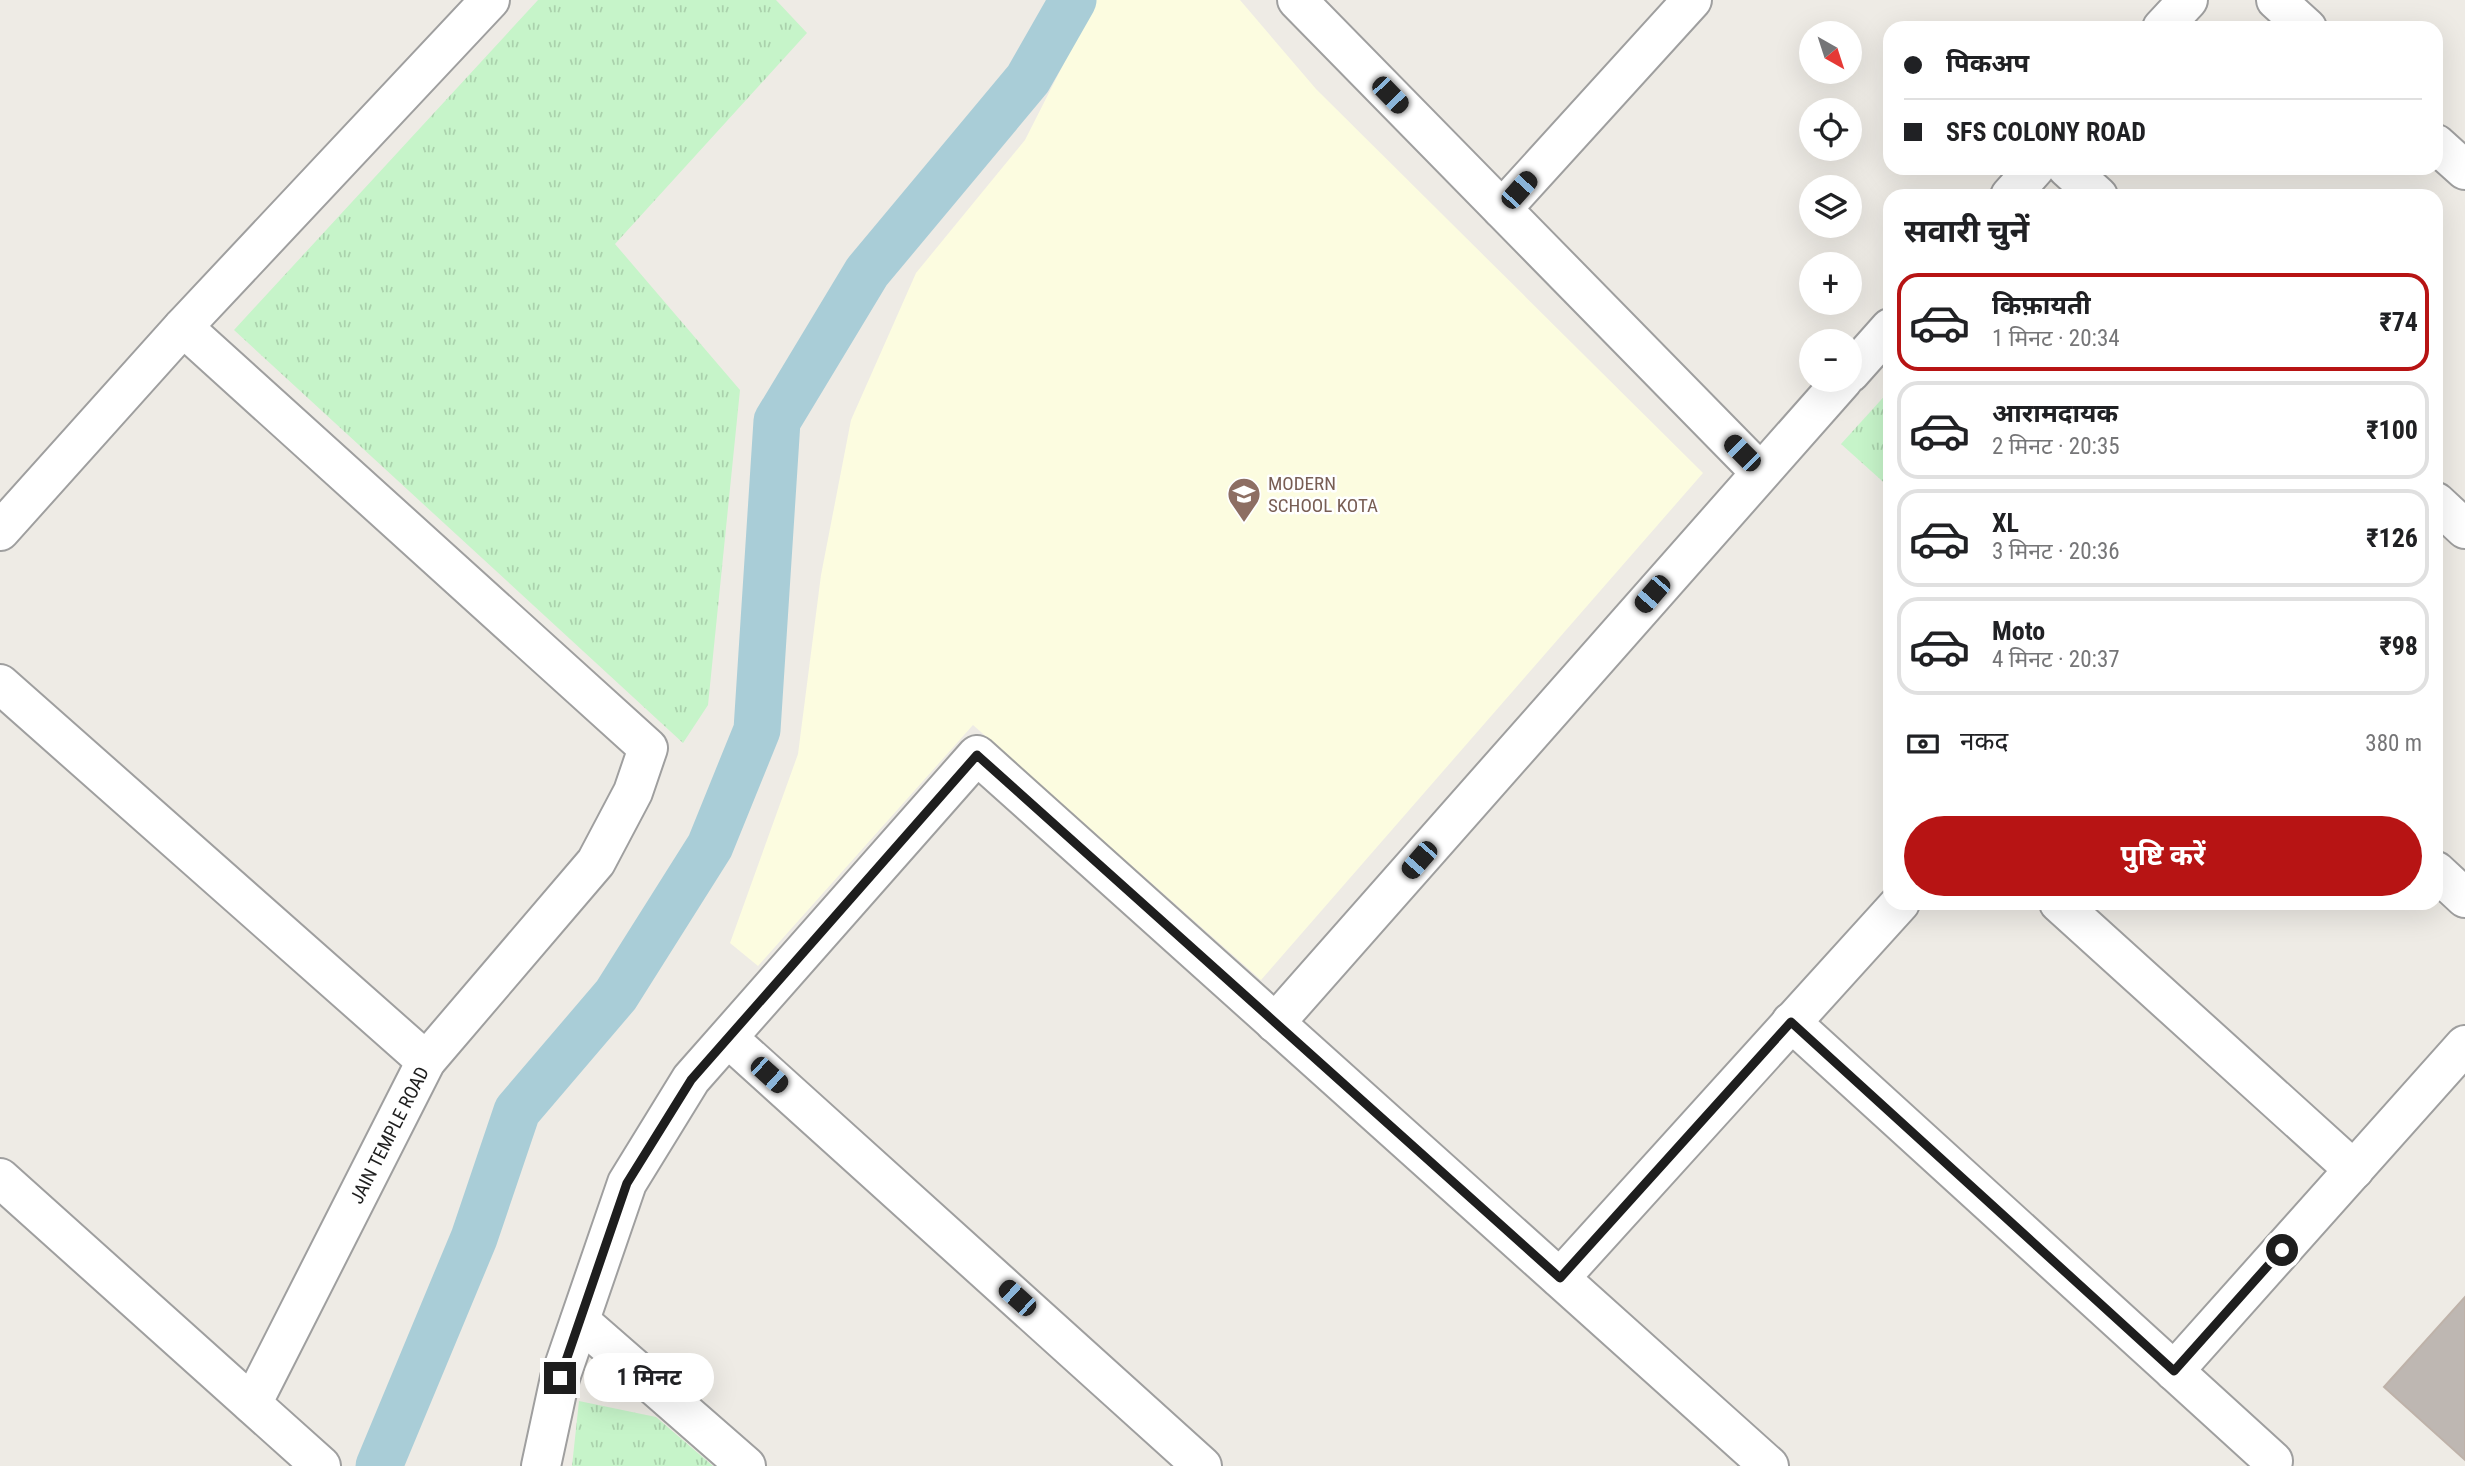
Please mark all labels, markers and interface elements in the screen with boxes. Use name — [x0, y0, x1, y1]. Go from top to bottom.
north arrow — [1799, 21, 1862, 84]
map controls — [1799, 21, 1862, 392]
text: पिकअप — [1946, 48, 2029, 78]
car — [1368, 73, 1413, 117]
button: locate — [1799, 98, 1862, 161]
text: SFS COLONY ROAD — [1946, 117, 2146, 147]
car — [1498, 167, 1541, 213]
button: layers — [1799, 175, 1862, 238]
text: सवारी चुनें — [1904, 212, 2029, 250]
button: + — [1799, 252, 1862, 315]
text: किफ़ायती — [1992, 290, 2091, 320]
icon: car — [1908, 291, 1971, 354]
text: ₹74 — [2379, 307, 2418, 337]
text: 1 मिनट · 20:34 — [1992, 325, 2120, 352]
button: − — [1799, 329, 1862, 392]
text: आरामदायक — [1992, 398, 2118, 428]
icon: car — [1908, 399, 1971, 462]
text: ₹100 — [2366, 415, 2418, 445]
car — [1720, 431, 1765, 475]
text: 2 मिनट · 20:35 — [1992, 433, 2120, 460]
place label: MODERN SCHOOL KOTA — [1268, 472, 1378, 517]
school or university icon: MODERN SCHOOL KOTA — [1225, 475, 1263, 524]
icon: car — [1908, 507, 1971, 570]
text: XL — [1992, 508, 2019, 538]
text: ₹126 — [2366, 523, 2418, 553]
text: 3 मिनट · 20:36 — [1992, 538, 2120, 565]
car — [1631, 571, 1674, 617]
icon: car — [1908, 615, 1971, 678]
text: Moto — [1992, 616, 2045, 646]
text: ₹98 — [2379, 631, 2418, 661]
text: 4 मिनट · 20:37 — [1992, 646, 2120, 673]
icon: cash — [1904, 725, 1942, 763]
text: नकद — [1960, 726, 2008, 756]
text: 380 m — [2365, 730, 2422, 757]
button: पुष्टि करें — [1904, 816, 2422, 896]
car — [1398, 837, 1441, 883]
car — [747, 1053, 792, 1097]
street label: JAIN TEMPLE ROAD — [345, 1063, 434, 1208]
route start — [2266, 1234, 2298, 1266]
car — [995, 1276, 1040, 1320]
callout: 1 मिनट — [584, 1354, 714, 1402]
route end — [544, 1362, 576, 1394]
text: 1 मिनट — [616, 1364, 682, 1391]

